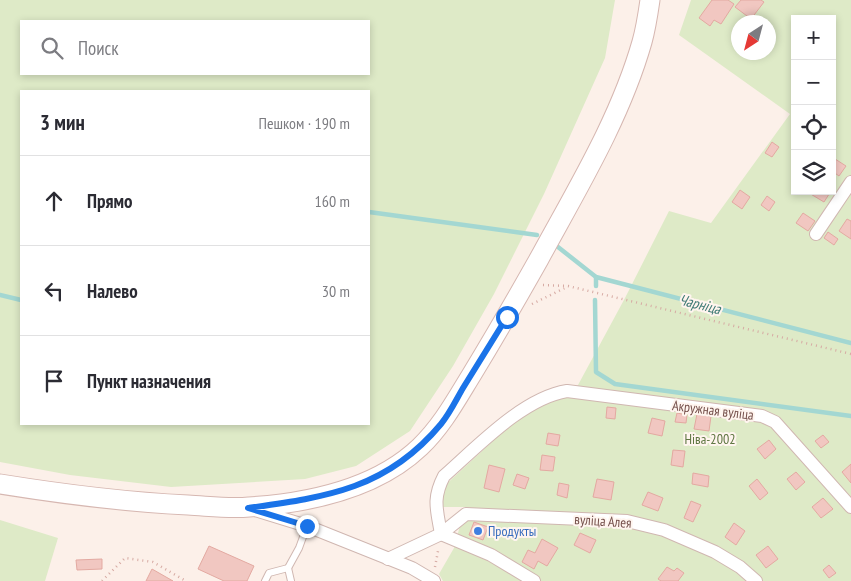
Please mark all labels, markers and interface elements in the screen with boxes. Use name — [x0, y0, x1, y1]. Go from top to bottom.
north arrow — [731, 15, 776, 60]
map controls — [791, 15, 836, 195]
button: + — [791, 15, 836, 60]
search box — [20, 20, 370, 75]
icon: search — [38, 34, 66, 62]
text: Поиск — [78, 36, 119, 60]
button: − — [791, 60, 836, 105]
button: locate — [791, 105, 836, 150]
text: 3 мин — [40, 109, 85, 136]
text: Пешком · 190 m — [259, 113, 350, 133]
button: layers — [791, 150, 836, 195]
icon: ahead — [40, 187, 68, 215]
text: Прямо — [87, 189, 132, 213]
text: 160 m — [315, 191, 350, 211]
icon: left — [40, 277, 68, 305]
text: Налево — [87, 279, 138, 303]
text: 30 m — [322, 281, 350, 301]
water label: Чарніца — [677, 290, 724, 319]
route start — [496, 306, 519, 329]
icon: arrive — [40, 367, 68, 395]
text: Пункт назначения — [87, 369, 211, 393]
street label: Акружная вуліца — [671, 396, 755, 424]
park label: Ніва-2002 — [684, 430, 736, 448]
street label: вуліца Алея — [574, 510, 632, 532]
route end — [296, 515, 319, 538]
place label: Продукты — [488, 522, 536, 540]
marker: Продукты — [472, 525, 484, 537]

